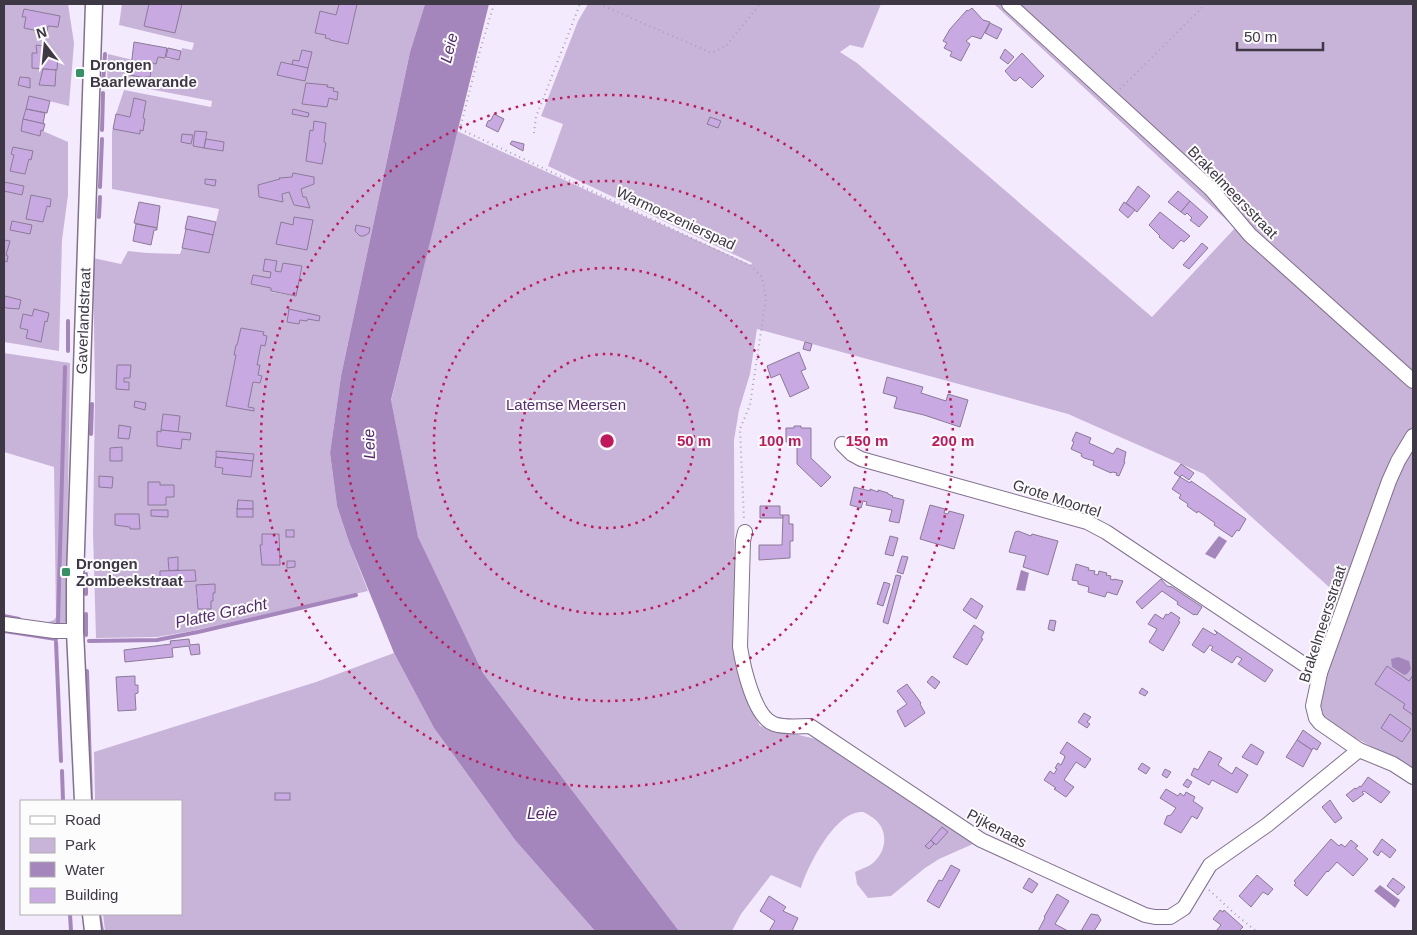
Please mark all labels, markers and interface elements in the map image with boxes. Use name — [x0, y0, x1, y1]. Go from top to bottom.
north arrow — [20, 20, 70, 70]
scale bar — [1237, 20, 1323, 52]
text: N — [34, 23, 48, 42]
text: 50 m — [1244, 28, 1277, 45]
water label: Leie — [437, 31, 461, 65]
place label: Drongen Baarlewarande — [90, 56, 197, 90]
marker: Drongen Baarlewarande — [74, 67, 86, 79]
street label: Brakelmeersstraat — [1185, 142, 1282, 242]
street label: Warmoezenierspad — [614, 183, 738, 253]
street label: Gaverlandstraat — [73, 267, 93, 375]
park label: Latemse Meersen — [506, 396, 626, 413]
water label: Leie — [360, 428, 378, 459]
centre of rings — [598, 432, 616, 450]
text: 50 m — [677, 432, 711, 449]
text: 100 m — [759, 432, 801, 449]
text: 150 m — [846, 432, 888, 449]
text: 200 m — [932, 432, 974, 449]
street label: Grote Moortel — [1011, 476, 1103, 520]
place label: Drongen Zombeekstraat — [76, 555, 183, 589]
street label: Brakelmeersstraat — [1295, 563, 1349, 685]
marker: Drongen Zombeekstraat — [60, 566, 72, 578]
water label: Platte Gracht — [174, 595, 269, 631]
legend — [20, 800, 182, 915]
water label: Leie — [527, 805, 557, 822]
street label: Pijkenaas — [964, 805, 1030, 851]
text: Road — [65, 811, 101, 828]
text: Park — [65, 836, 96, 853]
text: Water — [65, 861, 104, 878]
text: Building — [65, 886, 118, 903]

